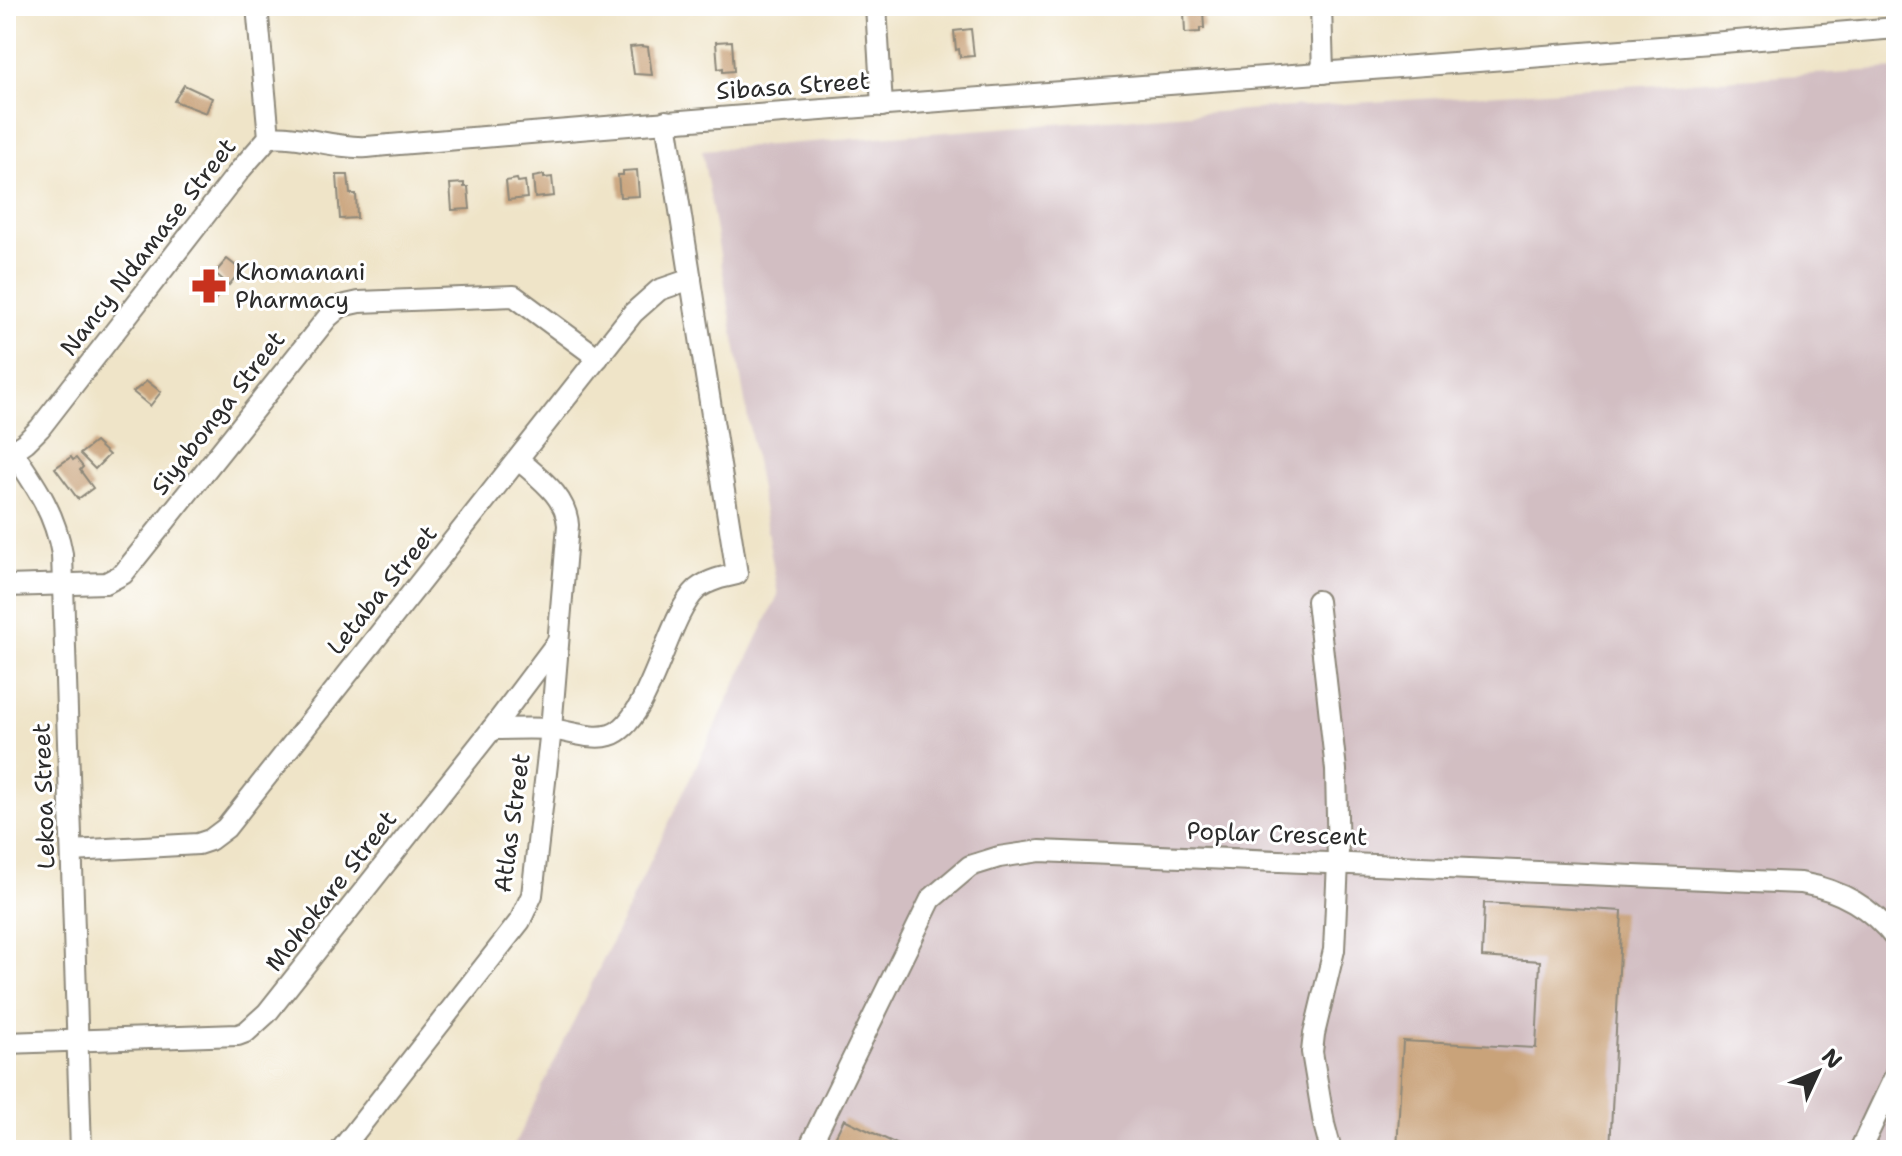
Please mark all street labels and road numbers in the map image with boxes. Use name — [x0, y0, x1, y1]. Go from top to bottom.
street label: Sibasa Street — [715, 65, 871, 107]
street label: Nancy Ndamase Street — [53, 131, 243, 363]
street label: Siyabonga Street — [144, 324, 292, 502]
street label: Letaba Street — [320, 518, 444, 662]
street label: Lekoa Street — [25, 722, 63, 870]
street label: Atlas Street — [486, 751, 538, 895]
street label: Mohokare Street — [258, 804, 404, 978]
street label: Poplar Crescent — [1186, 815, 1368, 853]

